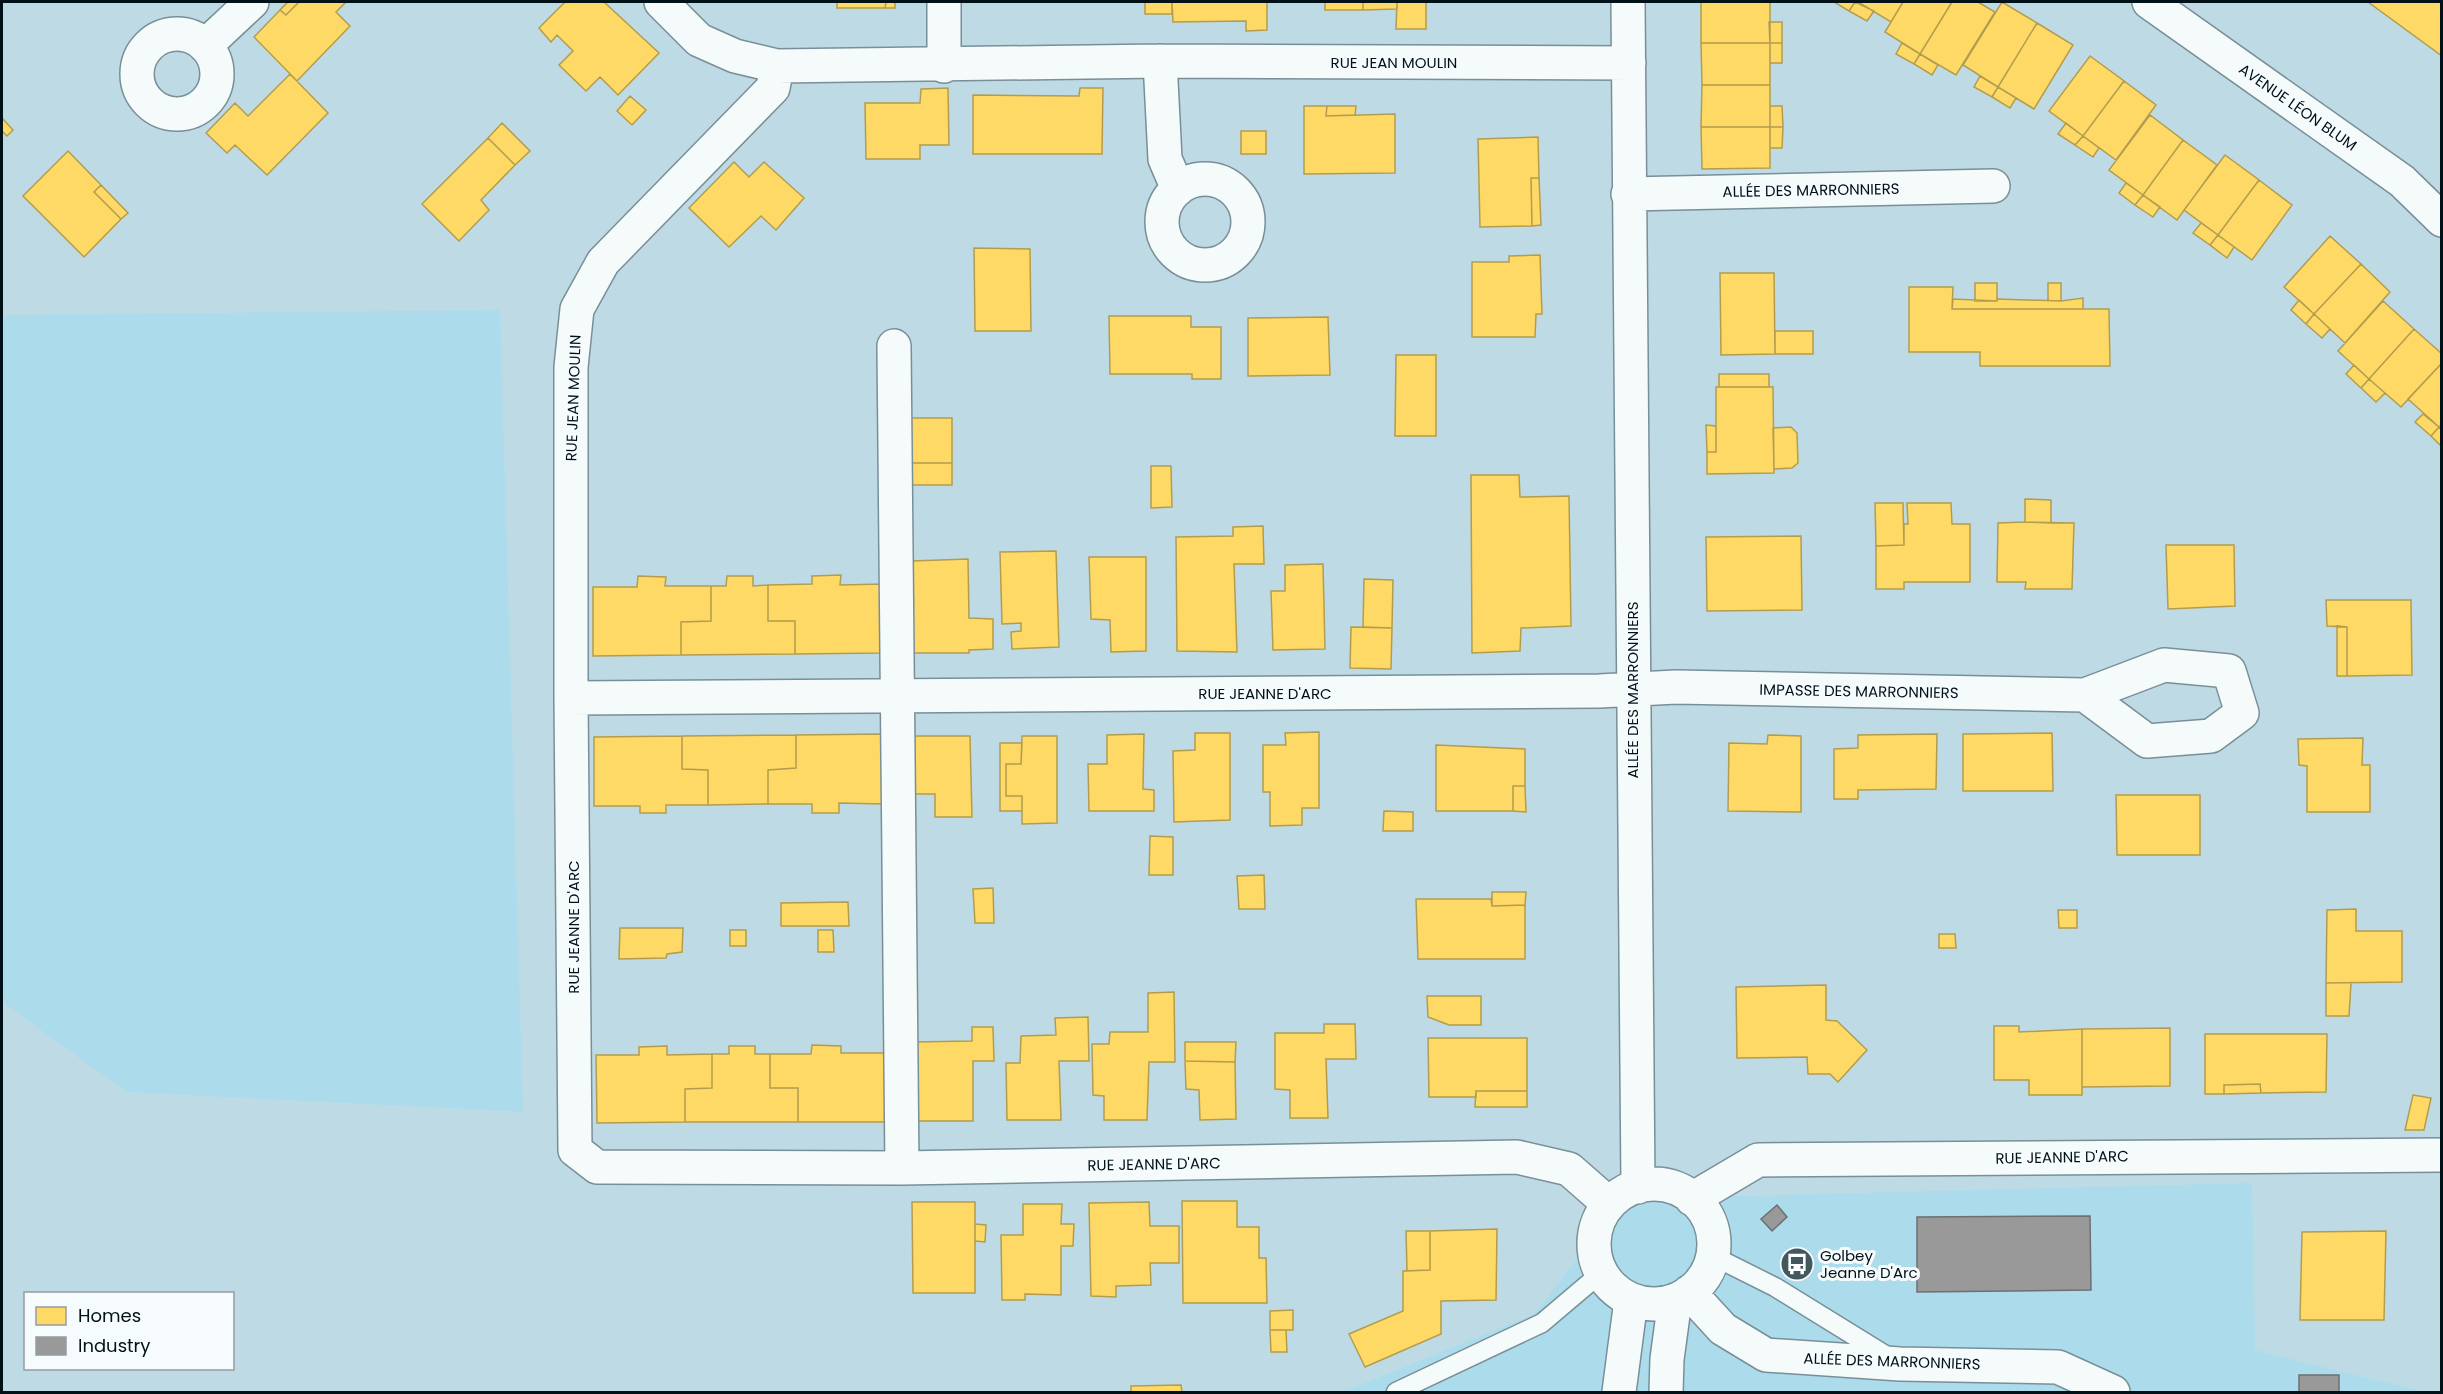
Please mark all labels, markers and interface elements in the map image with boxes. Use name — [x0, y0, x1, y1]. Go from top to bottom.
street label: RUE JEAN MOULIN — [1331, 52, 1457, 73]
street label: AVENUE LÉON BLUM — [2235, 58, 2361, 156]
street label: ALLÉE DES MARRONNIERS — [1722, 178, 1900, 202]
street label: RUE JEAN MOULIN — [560, 334, 586, 462]
street label: ALLÉE DES MARRONNIERS — [1622, 601, 1643, 779]
street label: IMPASSE DES MARRONNIERS — [1759, 679, 1959, 703]
street label: RUE JEANNE D'ARC — [1198, 683, 1332, 704]
street label: RUE JEANNE D'ARC — [563, 860, 584, 994]
street label: RUE JEANNE D'ARC — [1995, 1145, 2129, 1169]
street label: RUE JEANNE D'ARC — [1087, 1152, 1221, 1176]
place label: Golbey Jeanne D'Arc — [1820, 1245, 1918, 1283]
bus stop icon: Golbey Jeanne D'Arc — [1779, 1246, 1815, 1282]
legend — [24, 1292, 234, 1370]
text: Homes — [78, 1303, 141, 1328]
text: Industry — [78, 1333, 150, 1358]
street label: ALLÉE DES MARRONNIERS — [1803, 1347, 1981, 1375]

